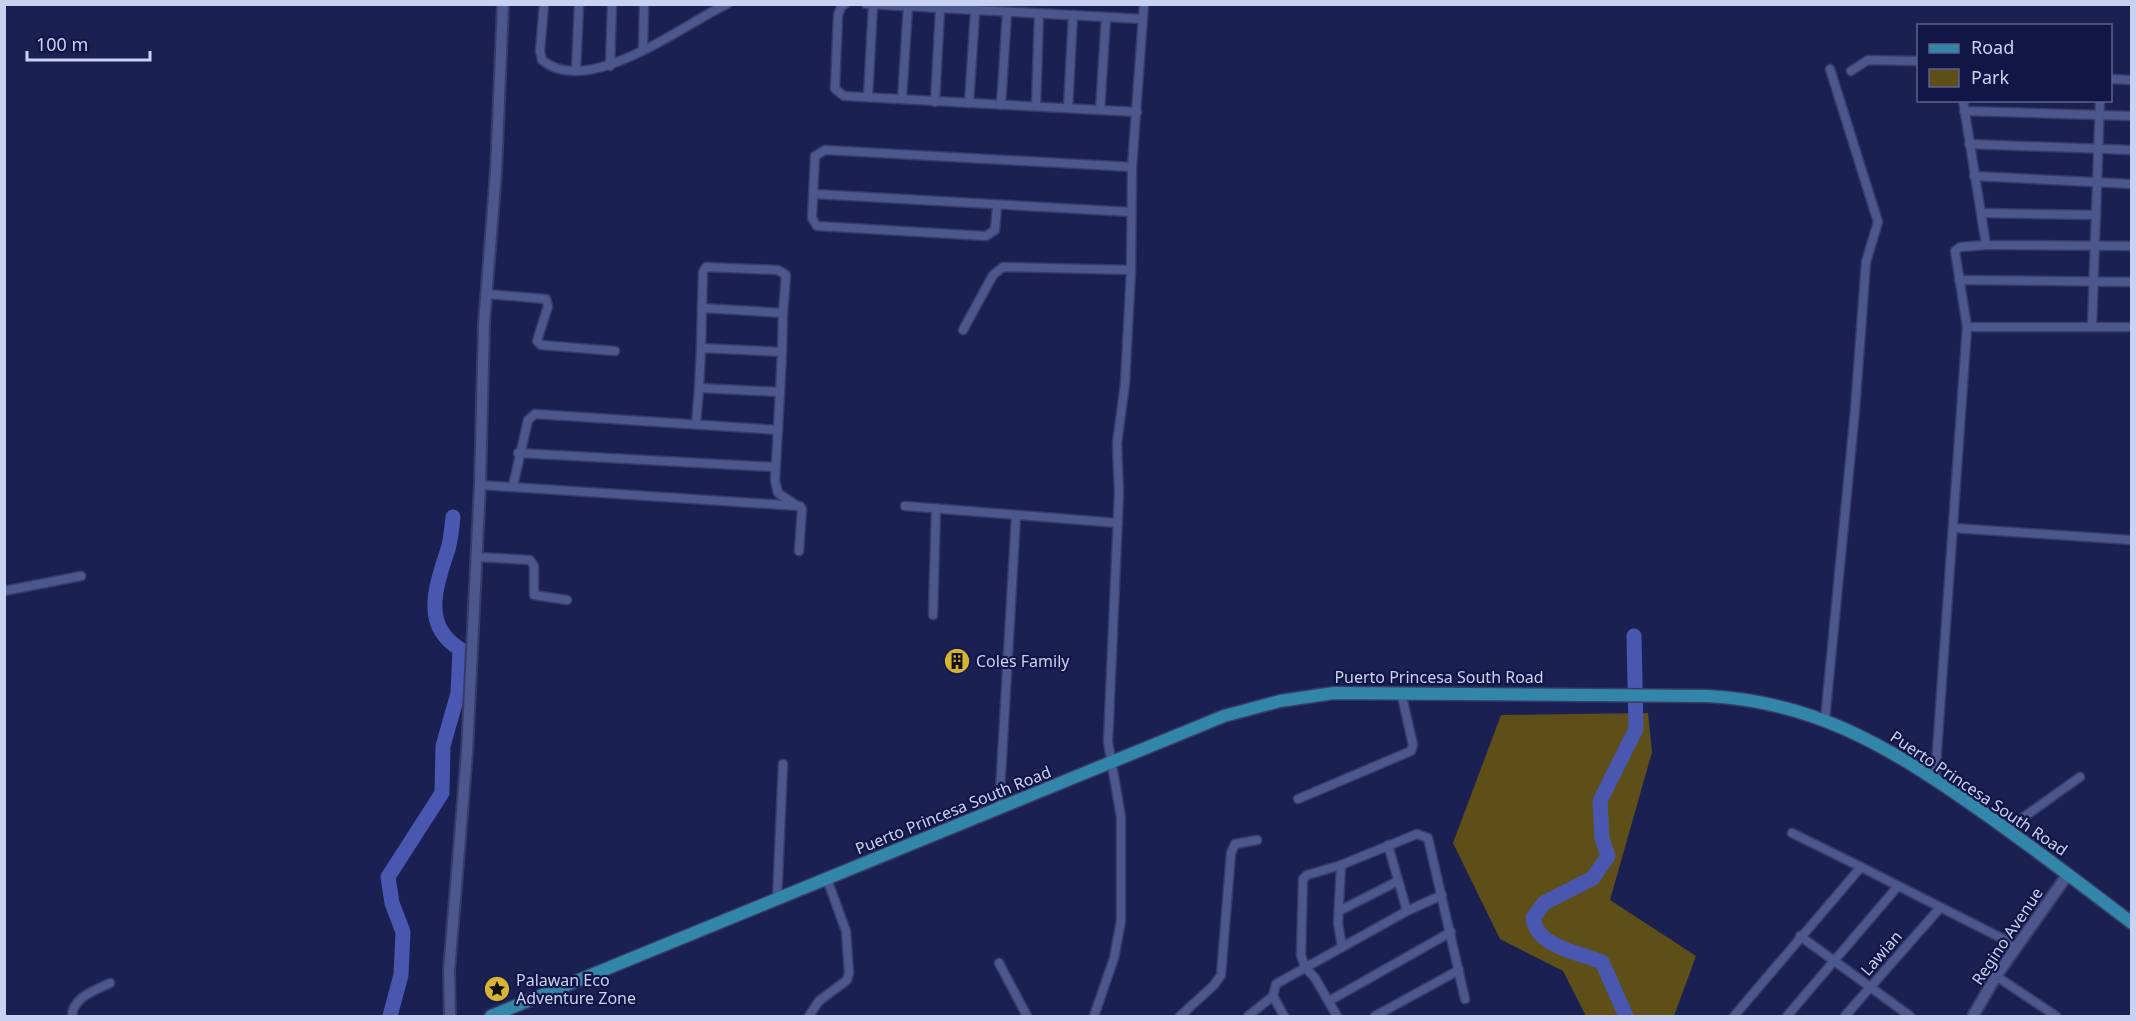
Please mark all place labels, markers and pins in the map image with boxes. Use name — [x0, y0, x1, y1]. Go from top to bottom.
building icon: Coles Family — [942, 646, 972, 676]
place label: Coles Family — [976, 650, 1070, 672]
place label: Palawan Eco Adventure Zone — [516, 969, 636, 1009]
place icon: Palawan Eco Adventure Zone — [482, 974, 512, 1004]

